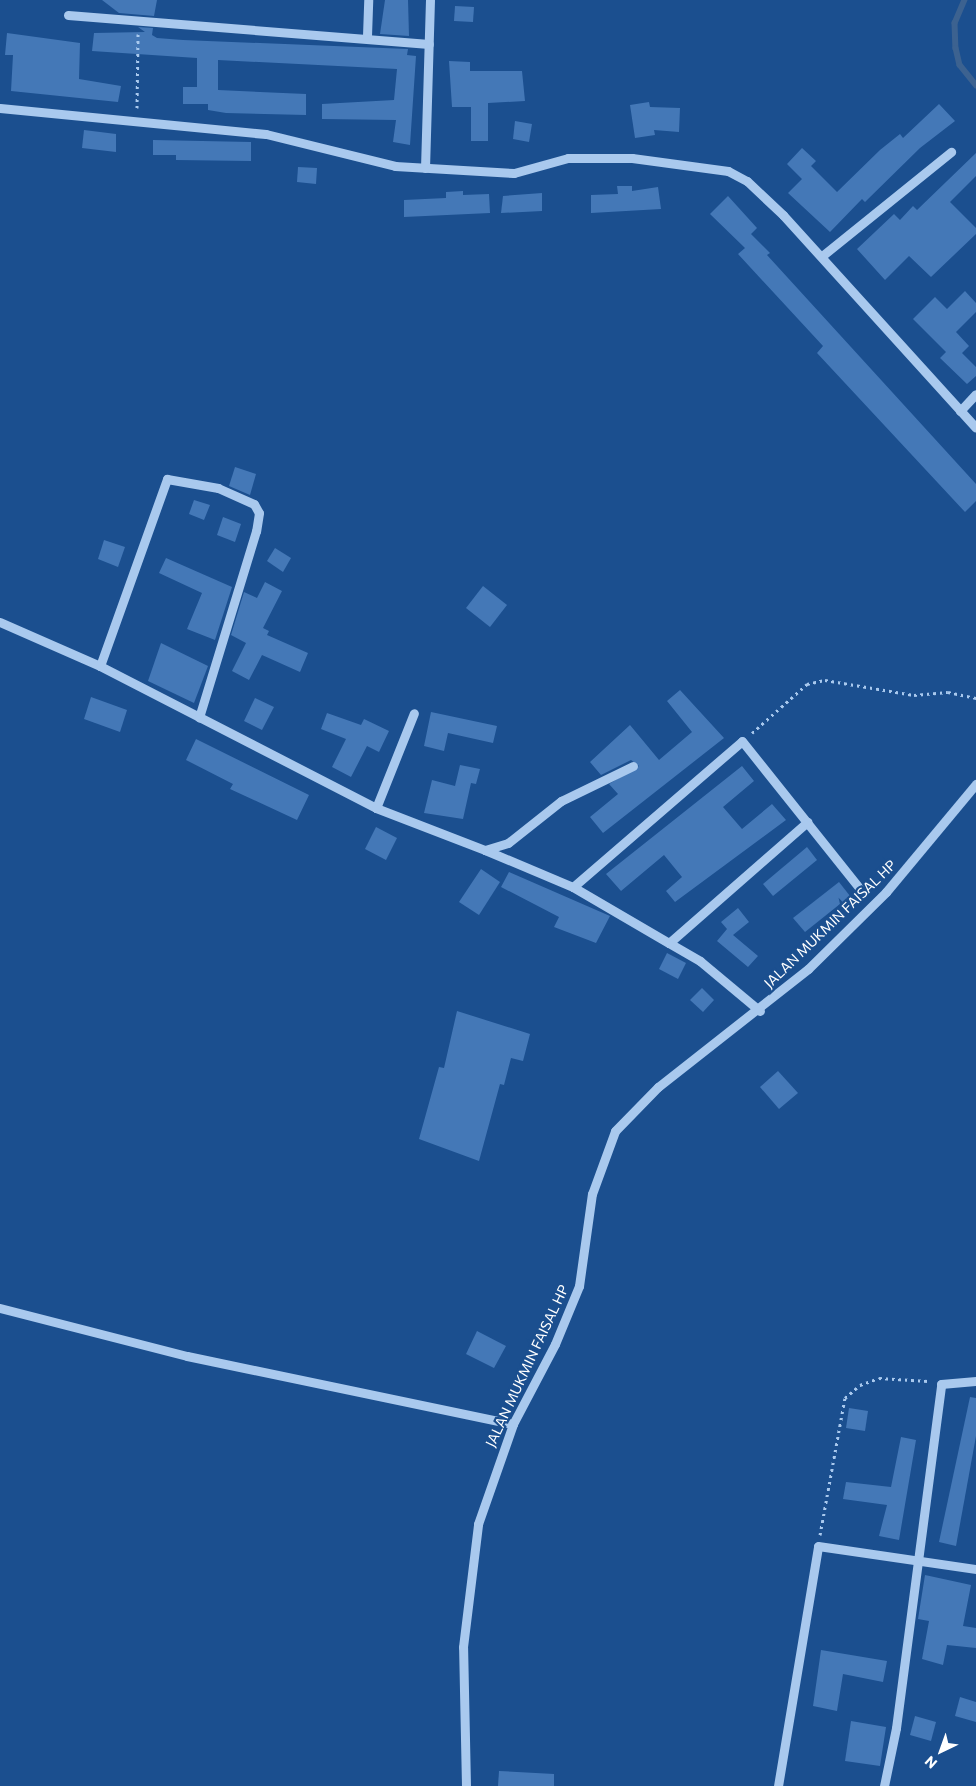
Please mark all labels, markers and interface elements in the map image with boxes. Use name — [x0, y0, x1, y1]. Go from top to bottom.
street label: JALAN MUKMIN FAISAL HP — [761, 856, 899, 992]
street label: JALAN MUKMIN FAISAL HP — [482, 1282, 572, 1450]
north arrow — [916, 1726, 966, 1776]
text: N — [921, 1753, 940, 1772]

